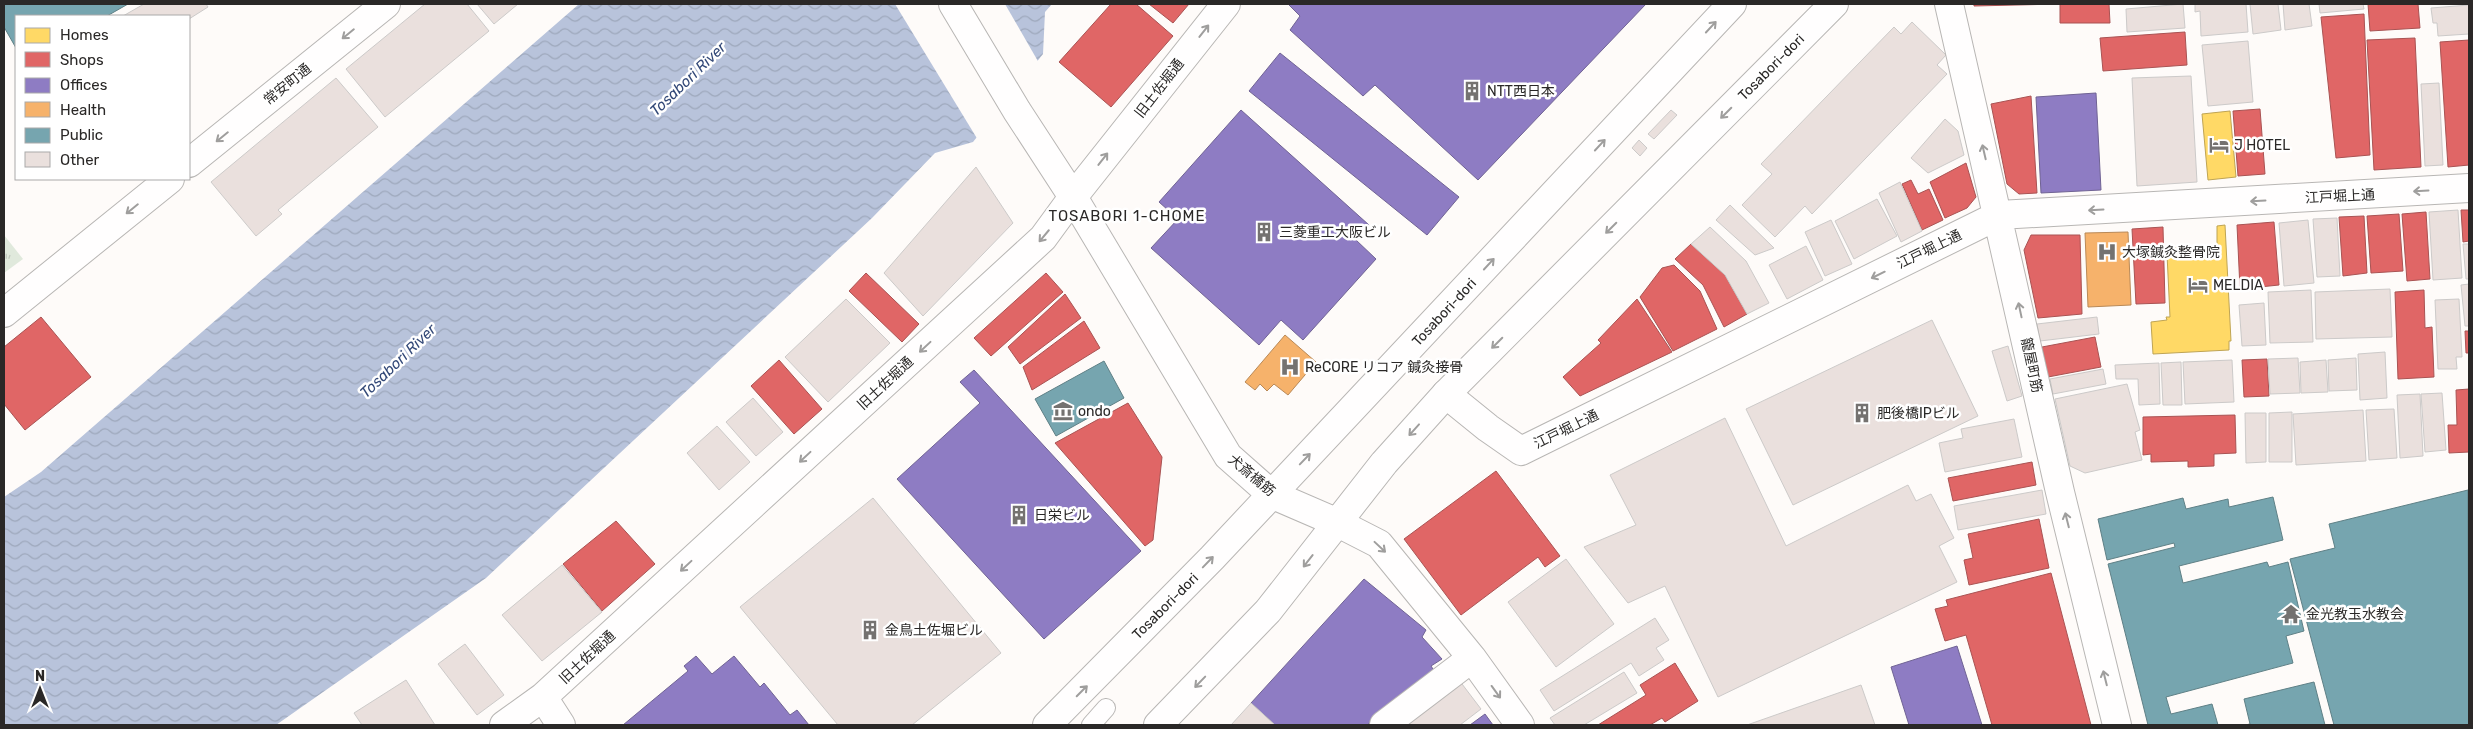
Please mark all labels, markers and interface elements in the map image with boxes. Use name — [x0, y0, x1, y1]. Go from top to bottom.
legend — [15, 15, 190, 180]
one-way arrow — [1705, 20, 1717, 33]
one-way arrow — [1199, 25, 1210, 38]
text: Homes — [60, 26, 109, 44]
one-way arrow — [342, 29, 355, 40]
street label: Tosabori-dori — [1735, 31, 1808, 104]
water label: Tosabori River — [646, 37, 731, 120]
text: Shops — [60, 51, 104, 69]
street label: 旧土佐堀通 — [1131, 55, 1188, 121]
street label: 常安町通 — [260, 60, 314, 109]
text: Offices — [60, 76, 108, 94]
building icon: NTT西日本 — [1461, 80, 1483, 102]
place label: NTT西日本 — [1487, 83, 1555, 100]
text: Health — [60, 101, 106, 119]
one-way arrow — [1720, 107, 1732, 119]
text: Public — [60, 126, 103, 144]
one-way arrow — [215, 131, 228, 142]
hotel icon: J HOTEL — [2208, 134, 2230, 156]
place label: J HOTEL — [2234, 137, 2290, 154]
one-way arrow — [1594, 139, 1606, 152]
one-way arrow — [1979, 144, 1988, 160]
text: Other — [60, 151, 100, 169]
one-way arrow — [1097, 152, 1108, 165]
street label: 江戸堀上通 — [2305, 186, 2375, 207]
one-way arrow — [2413, 187, 2429, 196]
one-way arrow — [2251, 196, 2267, 205]
one-way arrow — [126, 204, 139, 215]
one-way arrow — [2088, 205, 2104, 214]
district label: TOSABORI 1-CHOME — [1048, 207, 1206, 225]
building icon: 三菱重工大阪ビル — [1253, 221, 1275, 243]
one-way arrow — [1605, 222, 1617, 234]
place label: 三菱重工大阪ビル — [1279, 224, 1391, 241]
street label: 江戸堀上通 — [1894, 226, 1964, 272]
one-way arrow — [1039, 229, 1050, 242]
hospital icon: 大塚鍼灸整骨院 — [2096, 241, 2118, 263]
place label: 大塚鍼灸整骨院 — [2122, 244, 2220, 261]
one-way arrow — [1483, 258, 1495, 270]
one-way arrow — [1871, 271, 1886, 280]
hotel icon: MELDIA — [2187, 274, 2209, 296]
street label: Tosabori-dori — [1409, 275, 1480, 350]
place label: MELDIA — [2213, 277, 2264, 294]
one-way arrow — [2015, 303, 2024, 319]
water label: Tosabori River — [356, 319, 441, 402]
street label: 籠屋町筋 — [2017, 336, 2046, 394]
one-way arrow — [1490, 337, 1503, 349]
one-way arrow — [919, 341, 932, 353]
street label: 旧土佐堀通 — [854, 353, 917, 413]
hospital icon: ReCORE リコア 鍼灸接骨 — [1279, 356, 1301, 378]
place label: ReCORE リコア 鍼灸接骨 — [1305, 359, 1463, 376]
museum icon: ondo — [1052, 400, 1074, 422]
building icon: 肥後橋IPビル — [1851, 402, 1873, 424]
place label: ondo — [1078, 403, 1111, 420]
place label: 肥後橋IPビル — [1877, 405, 1960, 422]
street label: 江戸堀上通 — [1531, 406, 1601, 452]
one-way arrow — [1408, 423, 1420, 436]
one-way arrow — [799, 451, 812, 462]
street label: 犬斎橋筋 — [1225, 451, 1279, 500]
one-way arrow — [1299, 452, 1311, 465]
building icon: 日栄ビル — [1008, 504, 1030, 526]
place label: 日栄ビル — [1034, 507, 1090, 524]
one-way arrow — [2062, 513, 2071, 529]
one-way arrow — [1374, 541, 1386, 553]
one-way arrow — [1302, 554, 1313, 567]
one-way arrow — [1202, 556, 1214, 568]
one-way arrow — [679, 560, 692, 572]
street label: Tosabori-dori — [1129, 570, 1202, 643]
temple icon: 金光教玉水教会 — [2280, 603, 2302, 625]
place label: 金光教玉水教会 — [2306, 606, 2404, 623]
building icon: 金鳥土佐堀ビル — [859, 619, 881, 641]
place label: 金鳥土佐堀ビル — [885, 622, 983, 639]
street label: 旧土佐堀通 — [556, 627, 619, 687]
north arrow — [15, 664, 65, 714]
text: N — [35, 668, 45, 685]
one-way arrow — [2100, 670, 2109, 686]
one-way arrow — [1194, 676, 1206, 688]
one-way arrow — [1076, 684, 1088, 697]
one-way arrow — [1491, 685, 1501, 699]

